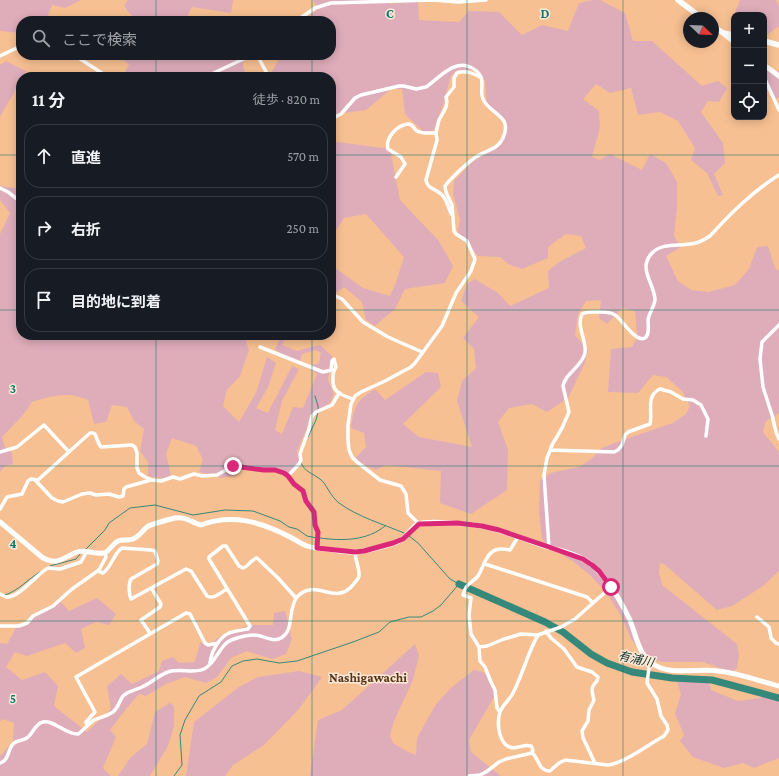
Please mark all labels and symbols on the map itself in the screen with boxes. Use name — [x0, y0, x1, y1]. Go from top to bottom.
text: C — [386, 6, 394, 21]
text: D — [541, 6, 550, 21]
north arrow — [683, 12, 719, 48]
text: 3 — [10, 381, 16, 396]
route end — [224, 457, 242, 475]
text: 4 — [9, 536, 17, 551]
route start — [602, 578, 620, 596]
water label: 有浦川 — [617, 648, 657, 670]
district label: Nashigawachi — [329, 670, 407, 685]
text: 5 — [10, 691, 16, 706]

